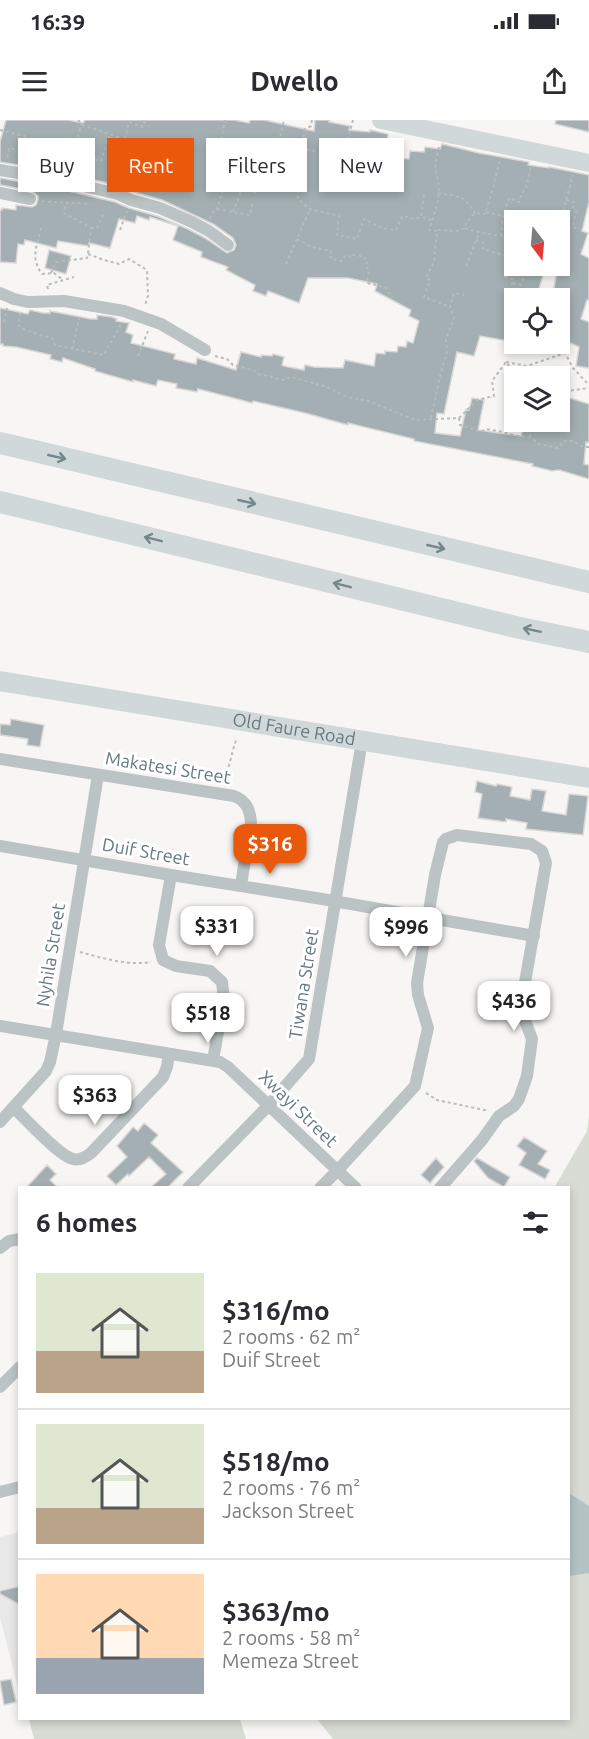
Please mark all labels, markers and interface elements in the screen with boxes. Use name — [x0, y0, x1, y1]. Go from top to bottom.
text: 16:39 — [30, 9, 85, 34]
icon: menu — [18, 65, 51, 98]
icon: share — [538, 65, 571, 98]
text: Dwello — [250, 66, 339, 96]
chip: Buy — [18, 138, 95, 192]
chip: Rent — [107, 138, 194, 192]
chip: Filters — [206, 138, 307, 192]
chip: New — [319, 138, 404, 192]
north arrow — [504, 210, 570, 276]
map controls — [504, 210, 570, 432]
button: locate — [504, 288, 570, 354]
button: layers — [504, 366, 570, 432]
one-way arrow — [47, 451, 66, 463]
one-way arrow — [237, 496, 256, 508]
one-way arrow — [143, 532, 162, 544]
one-way arrow — [427, 541, 446, 553]
one-way arrow — [333, 578, 352, 590]
one-way arrow — [522, 624, 542, 635]
street label: Old Faure Road — [231, 708, 357, 748]
street label: Makatesi Street — [104, 747, 232, 787]
pin: $316 — [234, 824, 306, 875]
text: $316 — [247, 832, 293, 855]
street label: Duif Street — [101, 833, 192, 869]
street label: Nyhila Street — [32, 902, 68, 1008]
pin: $331 — [181, 906, 253, 957]
pin: $996 — [370, 907, 442, 958]
text: $331 — [194, 914, 240, 937]
text: $996 — [383, 915, 429, 938]
street label: Tiwana Street — [284, 927, 322, 1041]
pin: $436 — [478, 981, 550, 1032]
text: $436 — [491, 989, 537, 1012]
pin: $518 — [172, 993, 244, 1044]
text: $518 — [185, 1001, 231, 1024]
street label: Xwayi Street — [255, 1066, 342, 1151]
pin: $363 — [59, 1075, 131, 1126]
text: $363 — [72, 1083, 118, 1106]
icon: filters — [519, 1206, 552, 1239]
text: 6 homes — [36, 1208, 137, 1237]
text: $316/mo — [222, 1296, 330, 1325]
icon: home — [84, 1297, 156, 1369]
text: 2 rooms · 62 m² — [222, 1325, 360, 1348]
text: Duif Street — [222, 1348, 320, 1371]
text: $518/mo — [222, 1447, 330, 1476]
icon: home — [84, 1448, 156, 1520]
text: 2 rooms · 76 m² — [222, 1476, 360, 1499]
text: Jackson Street — [222, 1499, 354, 1522]
text: $363/mo — [222, 1597, 330, 1626]
icon: home — [84, 1598, 156, 1670]
text: 2 rooms · 58 m² — [222, 1626, 360, 1649]
text: Memeza Street — [222, 1649, 359, 1672]

